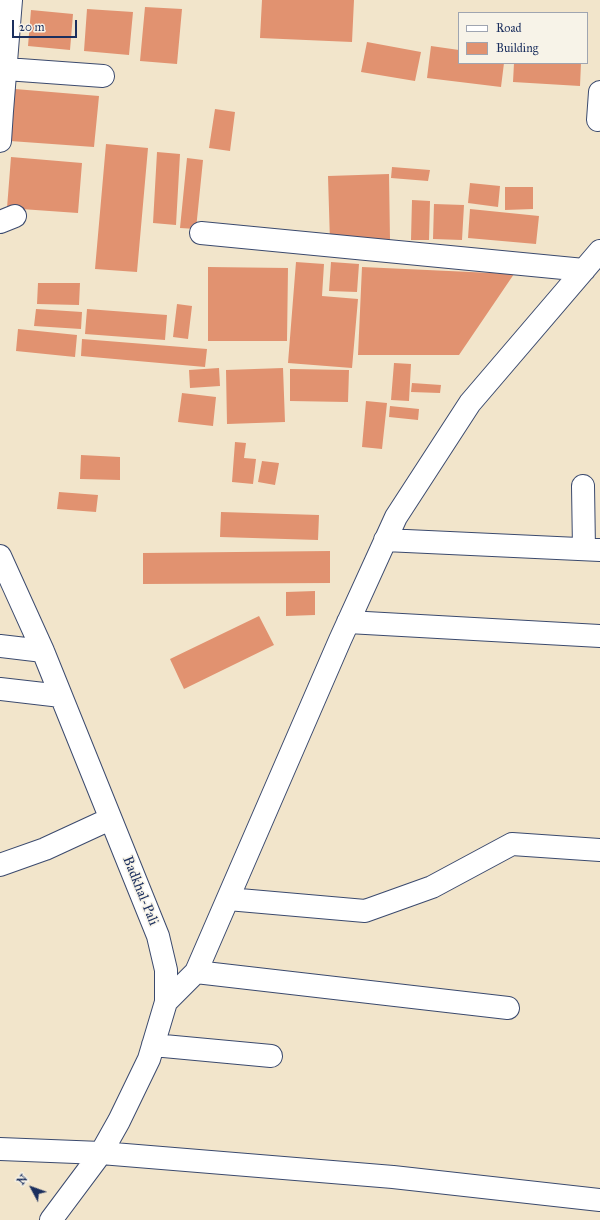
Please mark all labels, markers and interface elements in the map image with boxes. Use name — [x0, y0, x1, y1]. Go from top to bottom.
scale bar — [14, 12, 79, 38]
legend — [458, 12, 588, 64]
text: 20 m — [19, 20, 45, 34]
text: Road — [496, 21, 522, 35]
text: Building — [496, 41, 538, 55]
street label: Badkhal-Pali — [118, 854, 162, 928]
north arrow — [12, 1168, 52, 1208]
text: N — [15, 1172, 31, 1188]

